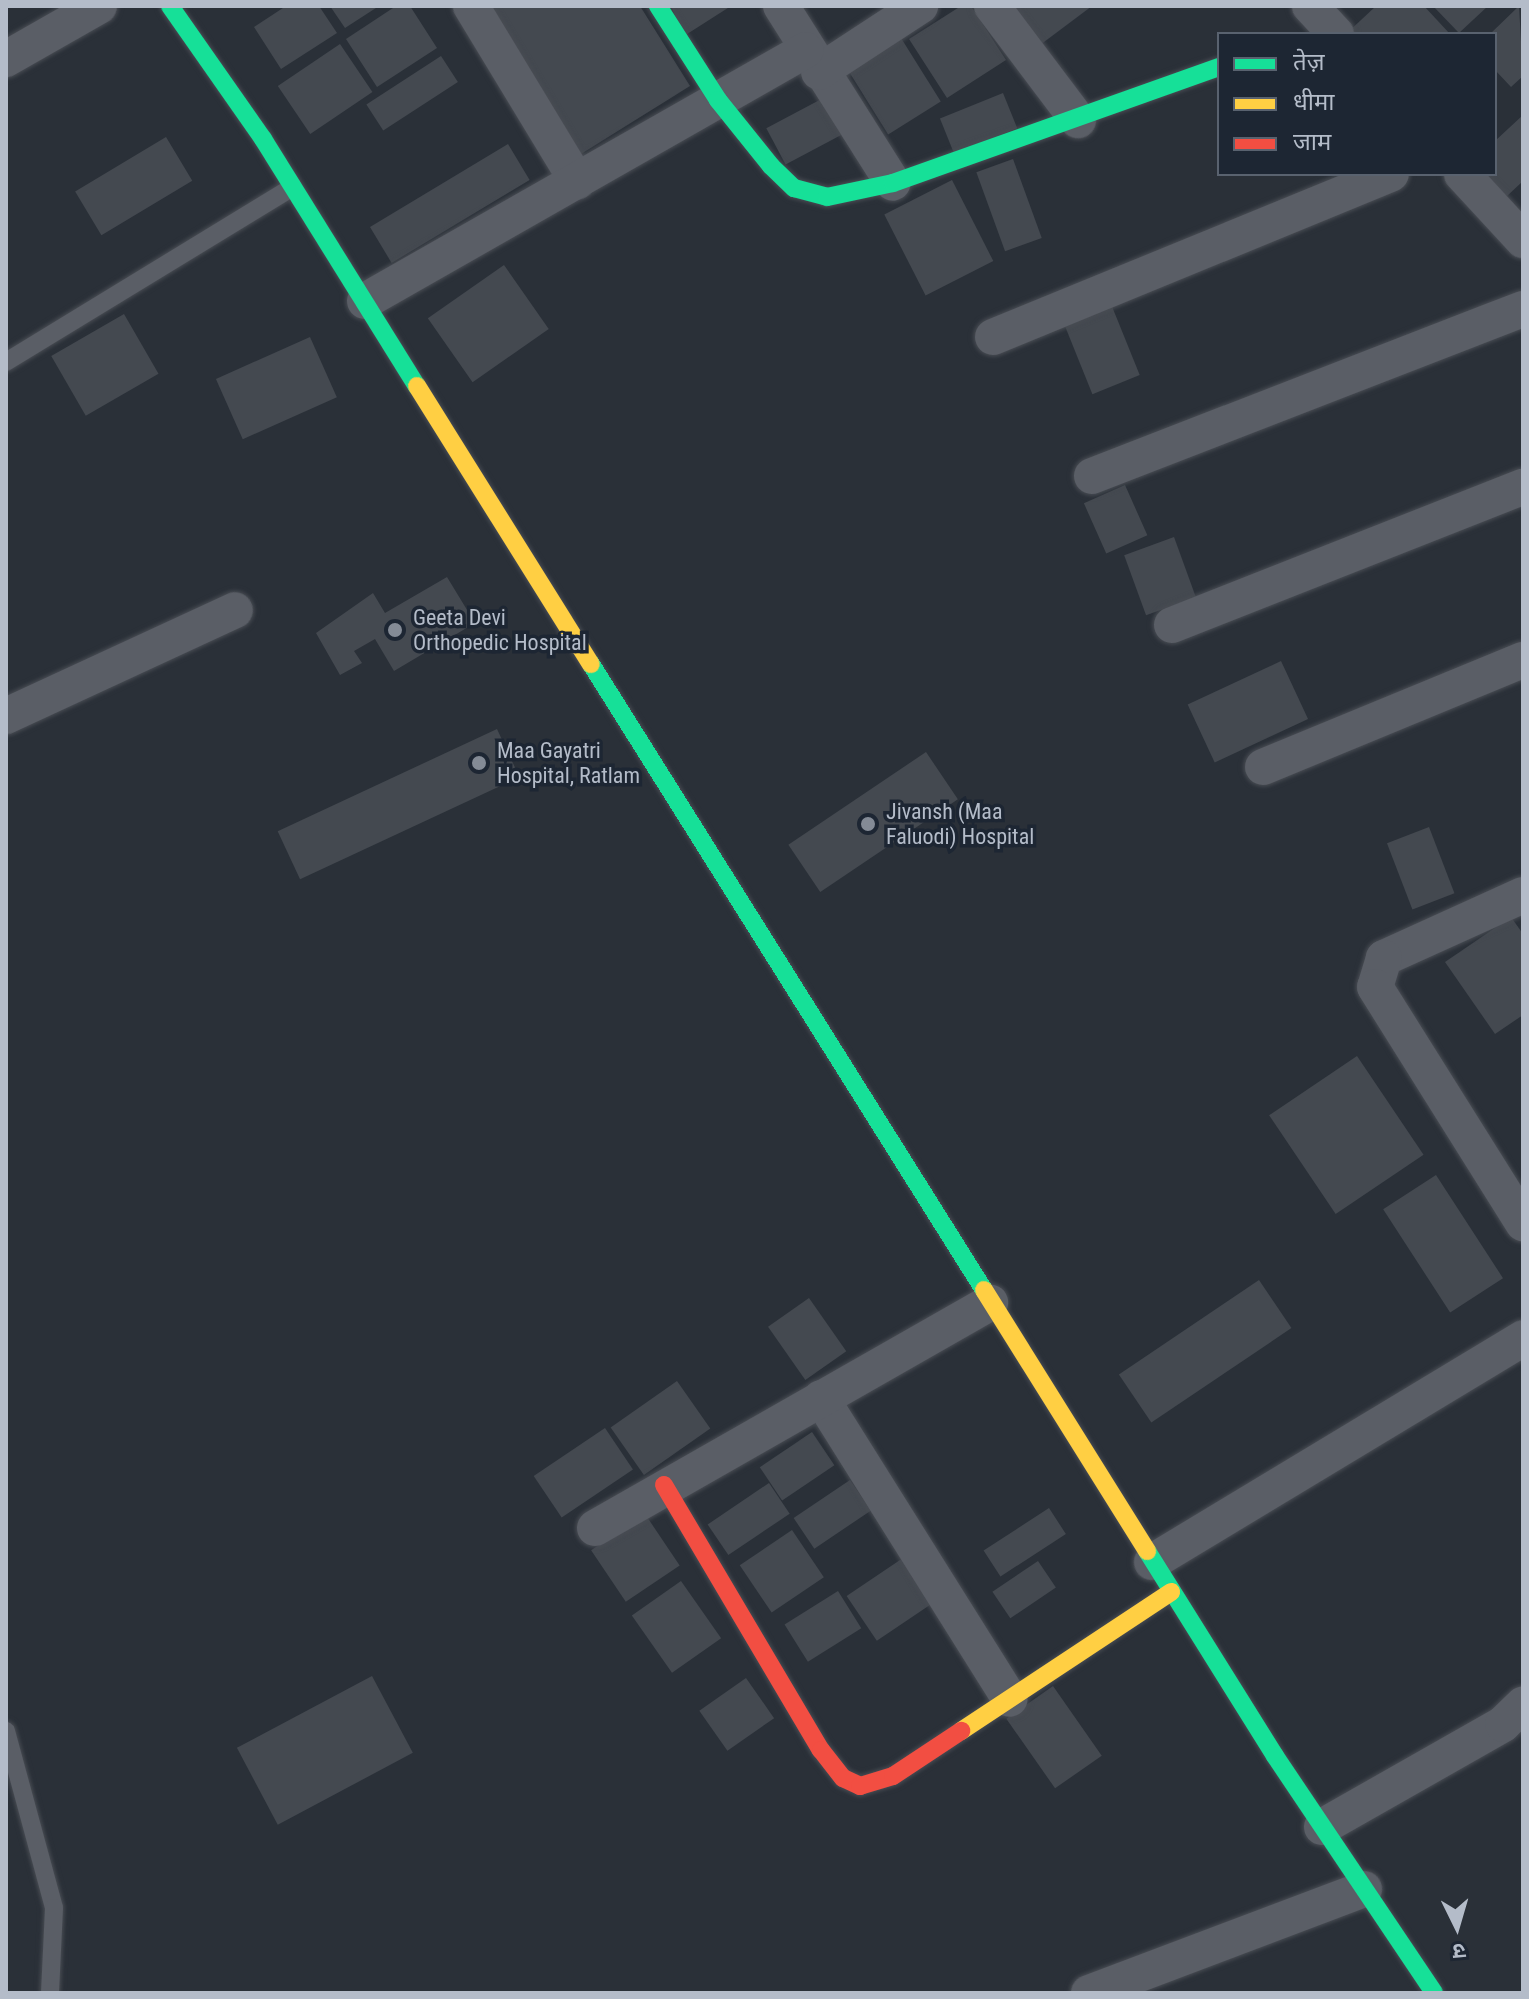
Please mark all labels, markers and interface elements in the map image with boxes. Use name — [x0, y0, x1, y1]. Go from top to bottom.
legend — [1217, 32, 1497, 176]
text: तेज़ — [1293, 48, 1325, 76]
text: धीमा — [1293, 88, 1335, 116]
text: जाम — [1293, 128, 1331, 156]
place label: Geeta Devi Orthopedic Hospital — [413, 604, 587, 656]
marker: Geeta Devi Orthopedic Hospital — [384, 619, 406, 641]
place label: Maa Gayatri Hospital, Ratlam — [497, 737, 640, 788]
marker: Maa Gayatri Hospital, Ratlam — [468, 752, 490, 774]
place label: Jivansh (Maa Faluodi) Hospital — [886, 798, 1034, 850]
marker: Jivansh (Maa Faluodi) Hospital — [857, 813, 879, 835]
north arrow — [1417, 1887, 1497, 1967]
text: उ — [1452, 1938, 1467, 1964]

